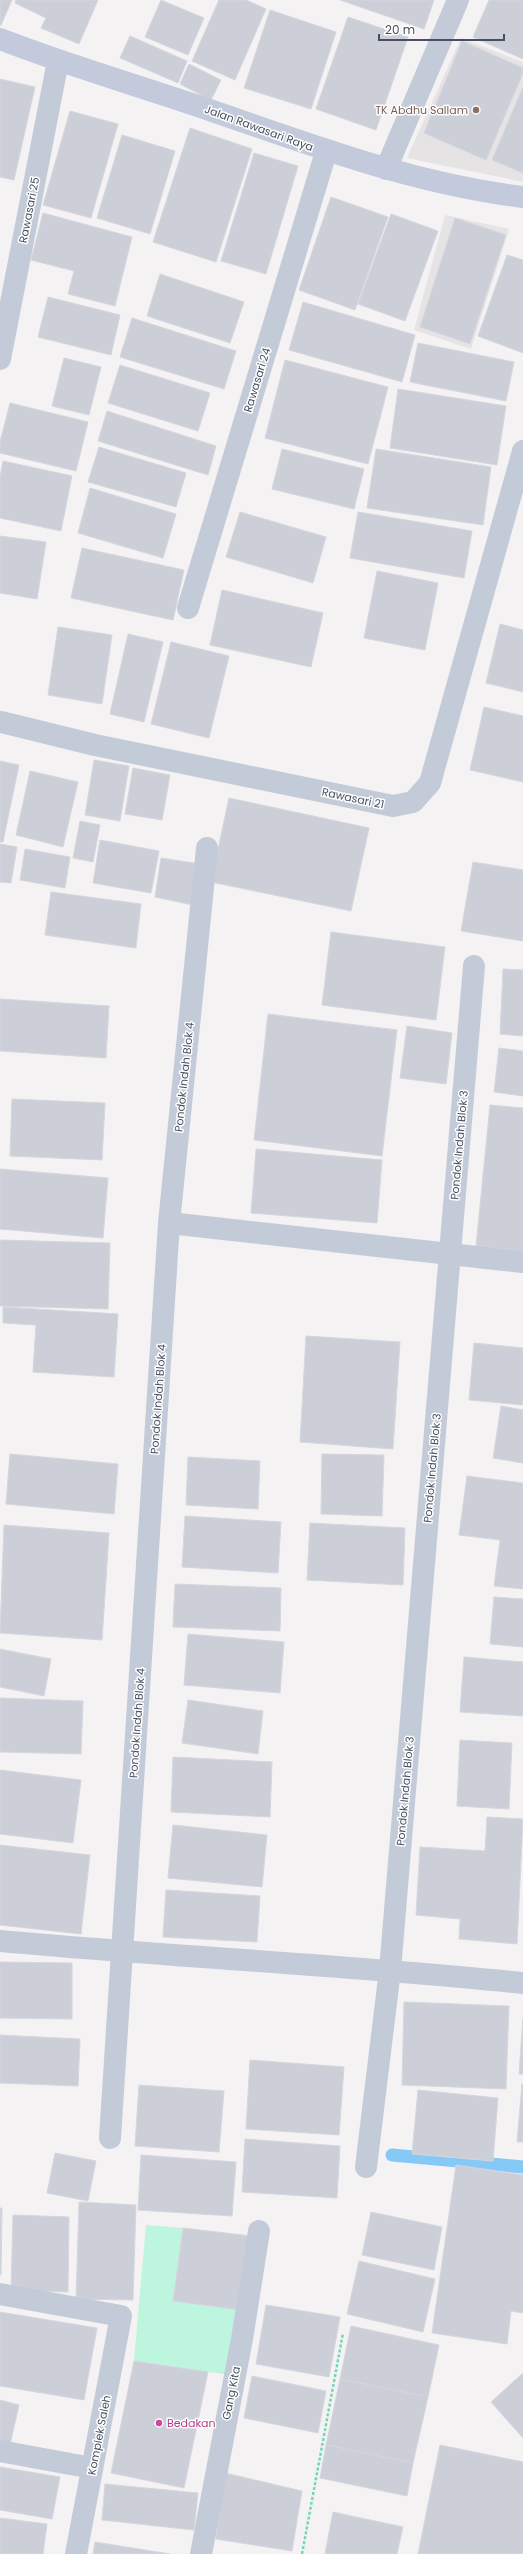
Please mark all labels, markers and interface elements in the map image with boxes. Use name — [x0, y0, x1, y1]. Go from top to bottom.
scale bar — [379, 16, 504, 42]
text: 20 m — [385, 21, 415, 38]
street label: Jalan Rawasari Raya — [202, 101, 316, 155]
place label: TK Abdhu Sallam — [375, 102, 468, 118]
marker: TK Abdhu Sallam — [471, 105, 481, 115]
street label: Rawasari 25 — [15, 176, 43, 244]
street label: Rawasari 24 — [240, 346, 274, 414]
street label: Rawasari 21 — [320, 784, 386, 812]
street label: Pondok Indah Blok 4 — [170, 1021, 198, 1133]
street label: Pondok Indah Blok 3 — [446, 1090, 472, 1200]
street label: Pondok Indah Blok 4 — [146, 1343, 170, 1454]
street label: Pondok Indah Blok 3 — [419, 1413, 445, 1523]
street label: Pondok Indah Blok 4 — [125, 1667, 149, 1778]
street label: Pondok Indah Blok 3 — [392, 1736, 418, 1846]
street label: Gang Kita — [218, 2365, 244, 2421]
street label: Komplek Saleh — [83, 2394, 115, 2476]
place label: Bedakan — [167, 2415, 216, 2431]
marker: Bedakan — [154, 2418, 164, 2428]

